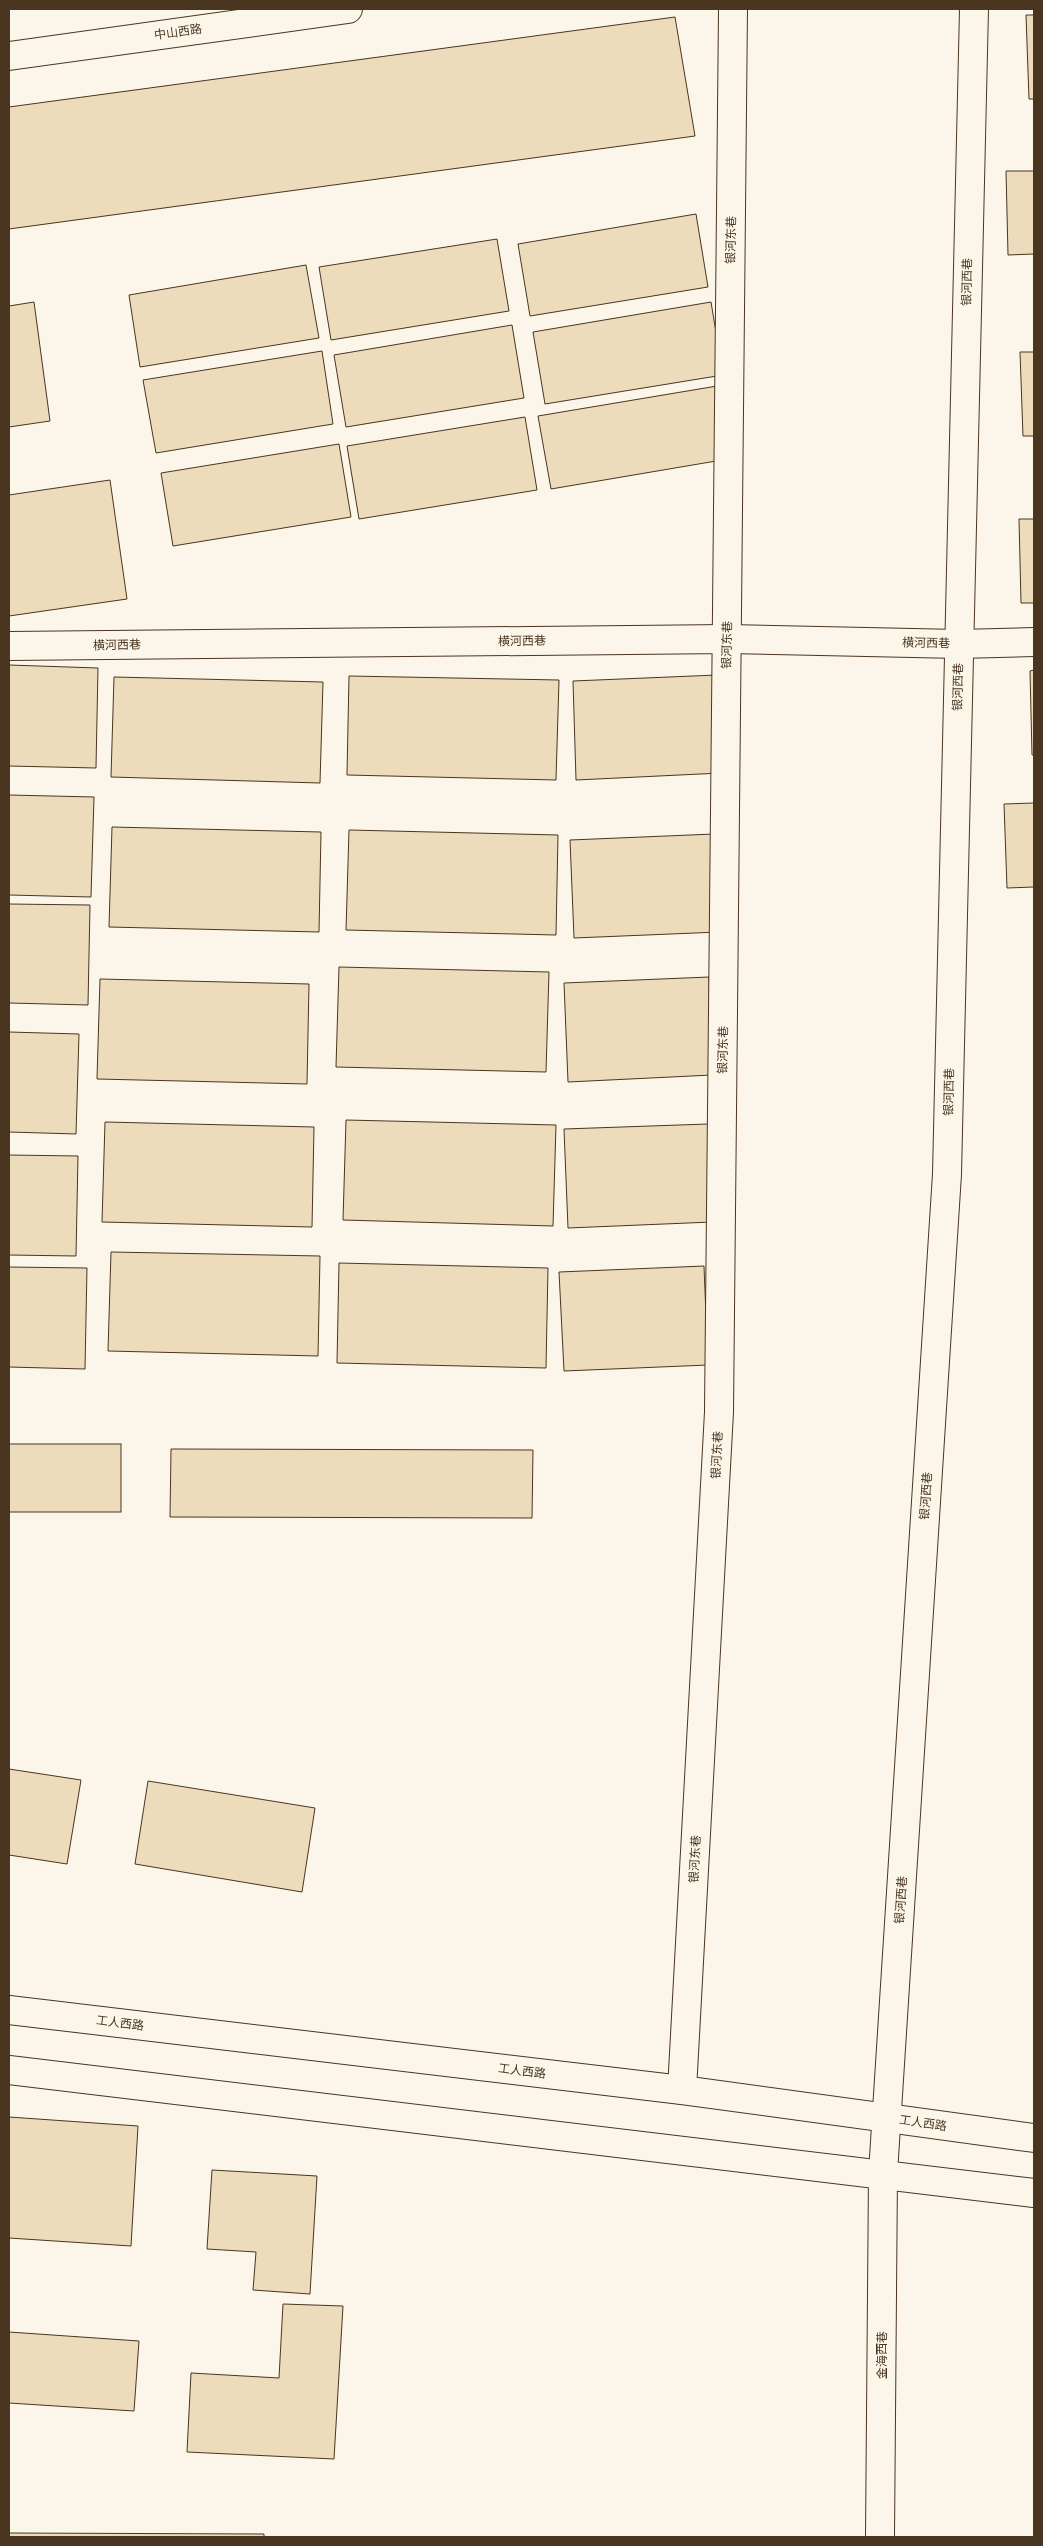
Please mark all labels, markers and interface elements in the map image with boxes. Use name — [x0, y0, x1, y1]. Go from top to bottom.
street label: 中山西路 — [153, 20, 203, 43]
street label: 银河东巷 — [722, 216, 739, 264]
street label: 银河西巷 — [958, 258, 975, 306]
street label: 银河东巷 — [718, 621, 735, 669]
street label: 横河西巷 — [498, 632, 546, 649]
street label: 横河西巷 — [902, 634, 950, 651]
street label: 横河西巷 — [93, 636, 141, 653]
street label: 银河西巷 — [949, 663, 966, 711]
street label: 银河东巷 — [714, 1026, 731, 1074]
street label: 银河西巷 — [940, 1068, 957, 1116]
street label: 银河东巷 — [707, 1431, 726, 1479]
street label: 银河西巷 — [915, 1471, 936, 1521]
street label: 银河东巷 — [685, 1835, 704, 1883]
street label: 银河西巷 — [890, 1875, 911, 1925]
street label: 工人西路 — [95, 2011, 145, 2034]
street label: 工人西路 — [497, 2059, 547, 2082]
street label: 工人西路 — [898, 2111, 948, 2134]
street label: 金海西巷 — [873, 2331, 890, 2379]

